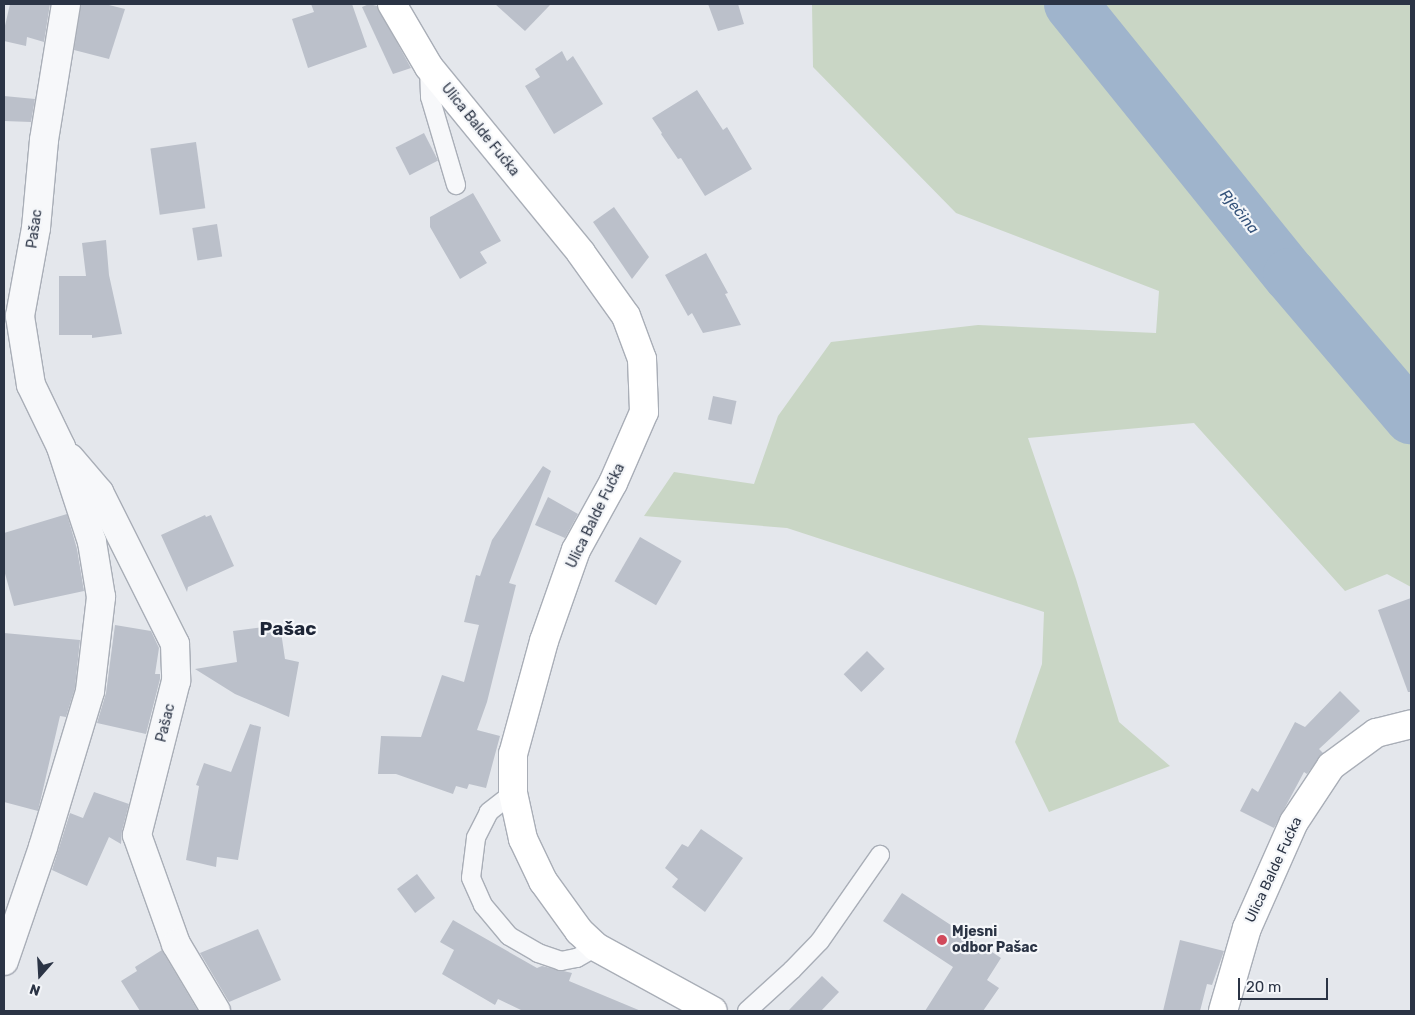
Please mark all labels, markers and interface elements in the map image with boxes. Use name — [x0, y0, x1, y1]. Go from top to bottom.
street label: Ulica Balde Fućka — [437, 80, 523, 180]
water label: Rječina — [1216, 186, 1262, 238]
street label: Pašac — [24, 208, 46, 250]
street label: Ulica Balde Fućka — [563, 461, 629, 571]
district label: Pašac — [260, 618, 316, 640]
street label: Pašac — [153, 702, 179, 744]
street label: Ulica Balde Fućka — [1242, 815, 1306, 925]
place label: Mjesni odbor Pašac — [952, 924, 1038, 956]
marker: Mjesni odbor Pašac — [936, 934, 948, 946]
north arrow — [15, 950, 65, 1000]
scale bar — [1240, 968, 1330, 1000]
text: 20 m — [1246, 978, 1281, 996]
text: N — [27, 980, 42, 999]

